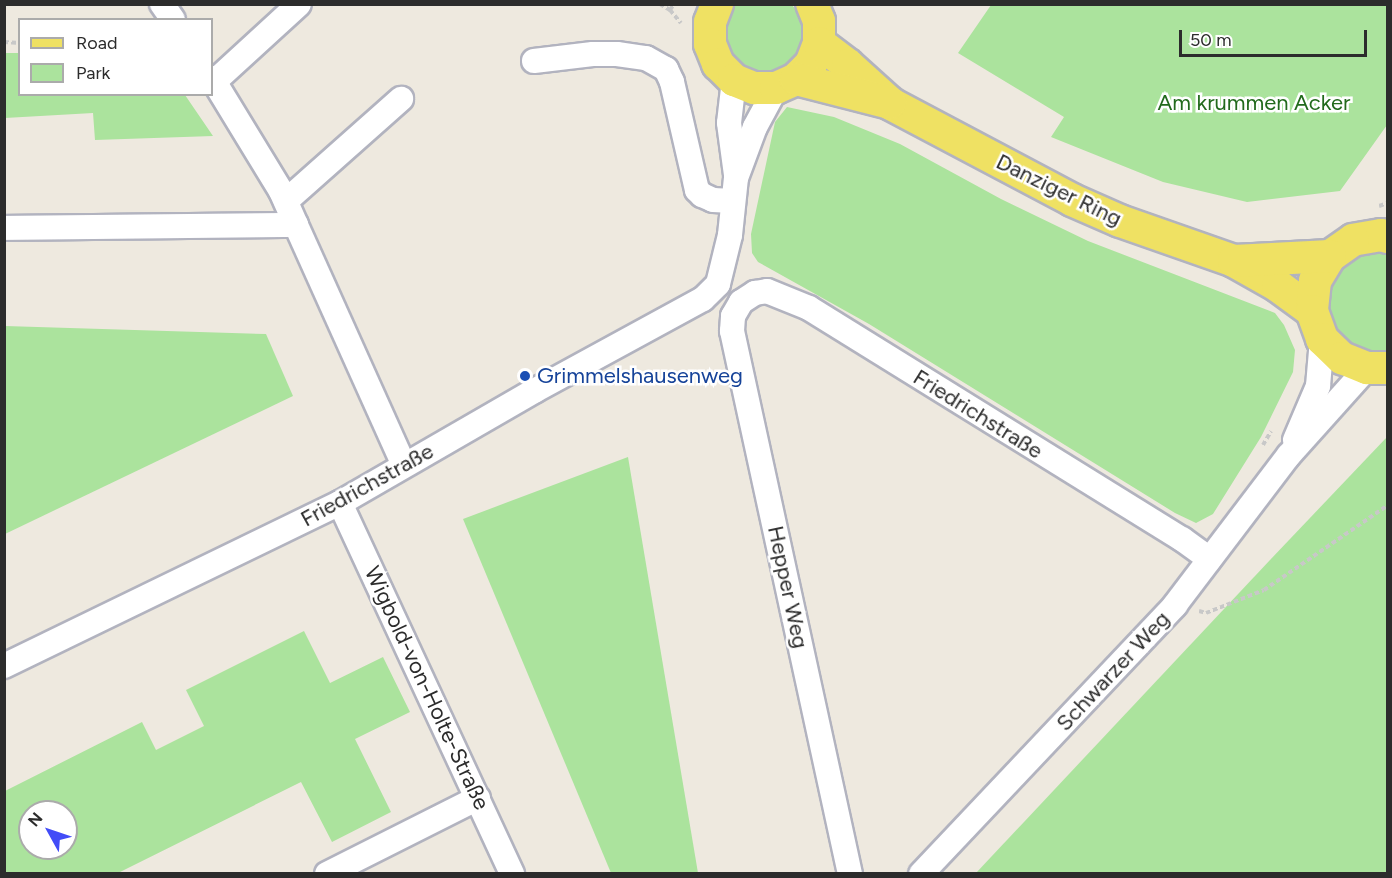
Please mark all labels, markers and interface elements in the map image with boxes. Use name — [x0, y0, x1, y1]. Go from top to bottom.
legend — [18, 18, 213, 96]
scale bar — [1182, 18, 1370, 56]
text: 50 m — [1190, 29, 1232, 51]
text: Road — [76, 32, 117, 54]
text: Park — [76, 62, 110, 84]
park label: Am krummen Acker — [1157, 90, 1351, 116]
street label: Danziger Ring — [992, 148, 1126, 232]
place label: Grimmelshausenweg — [537, 363, 743, 389]
street label: Friedrichstraße — [908, 364, 1048, 464]
marker: Grimmelshausenweg — [518, 369, 532, 383]
street label: Friedrichstraße — [296, 438, 438, 532]
street label: Hepper Weg — [762, 523, 814, 651]
street label: Wigbold-von-Holte-Straße — [359, 562, 495, 814]
street label: Schwarzer Weg — [1051, 606, 1175, 736]
north arrow — [18, 800, 78, 860]
text: N — [24, 809, 47, 830]

